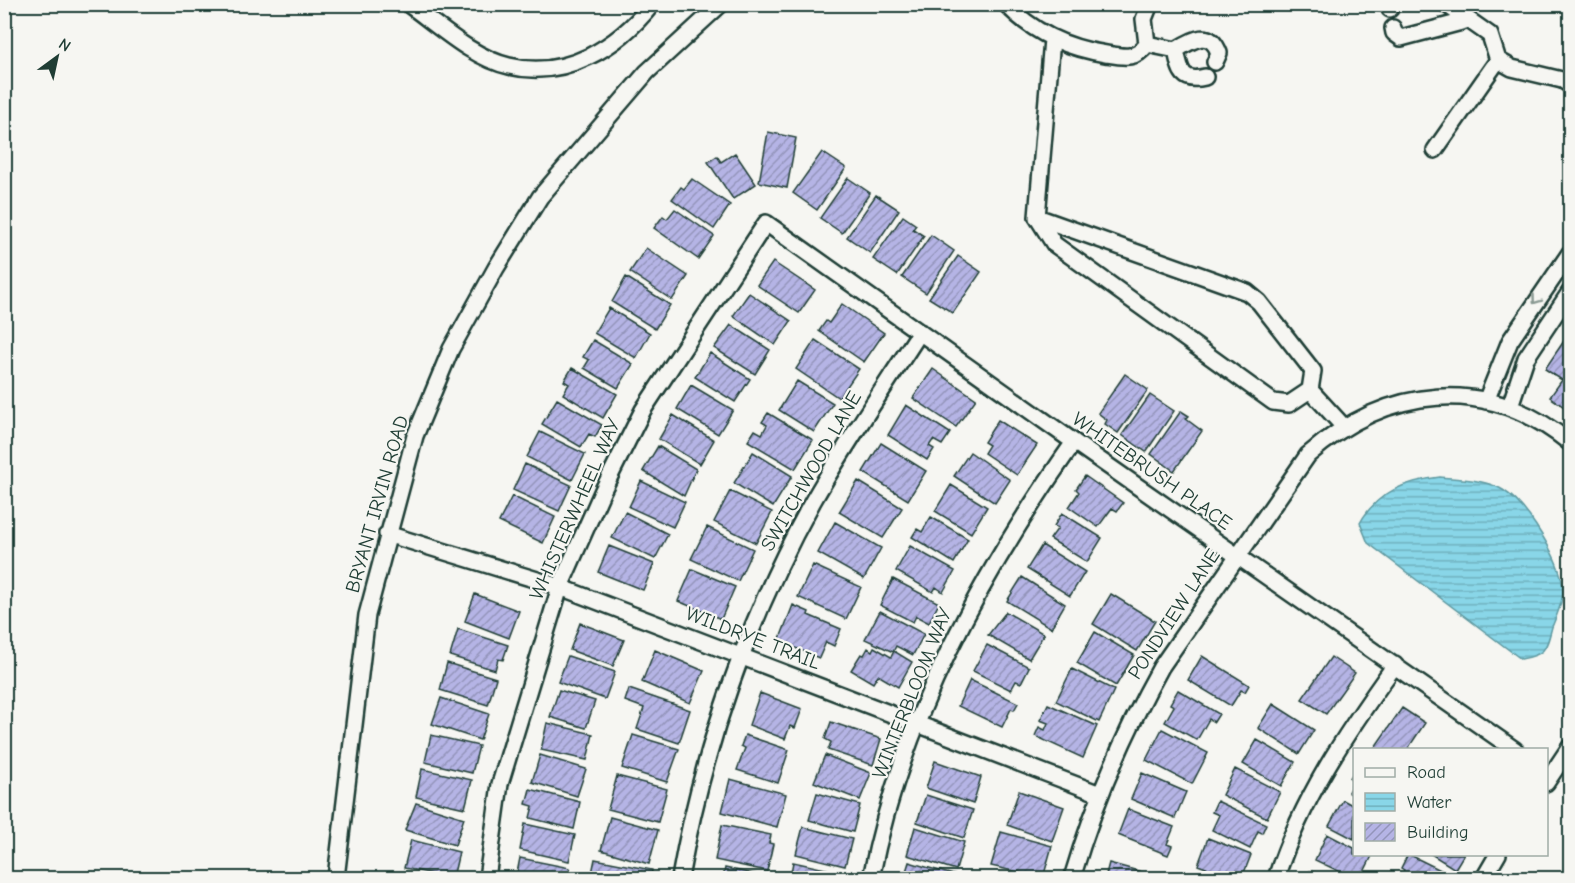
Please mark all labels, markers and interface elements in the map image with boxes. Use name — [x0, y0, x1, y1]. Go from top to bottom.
north arrow — [27, 27, 87, 87]
text: N — [55, 35, 74, 56]
one-way arrow — [1533, 294, 1544, 305]
street label: SWITCHWOOD LANE — [756, 387, 866, 555]
street label: WHITEBRUSH PLACE — [1068, 407, 1236, 535]
street label: BRYANT IRVIN ROAD — [341, 413, 413, 595]
street label: WHISTERWHEEL WAY — [525, 415, 625, 603]
street label: PONDVIEW LANE — [1123, 544, 1225, 684]
street label: WILDRYE TRAIL — [683, 602, 823, 674]
street label: WINTERBLOOM WAY — [867, 604, 957, 782]
legend — [1353, 748, 1548, 856]
text: Road — [1407, 762, 1446, 783]
text: Water — [1407, 792, 1452, 813]
text: Building — [1407, 822, 1469, 843]

